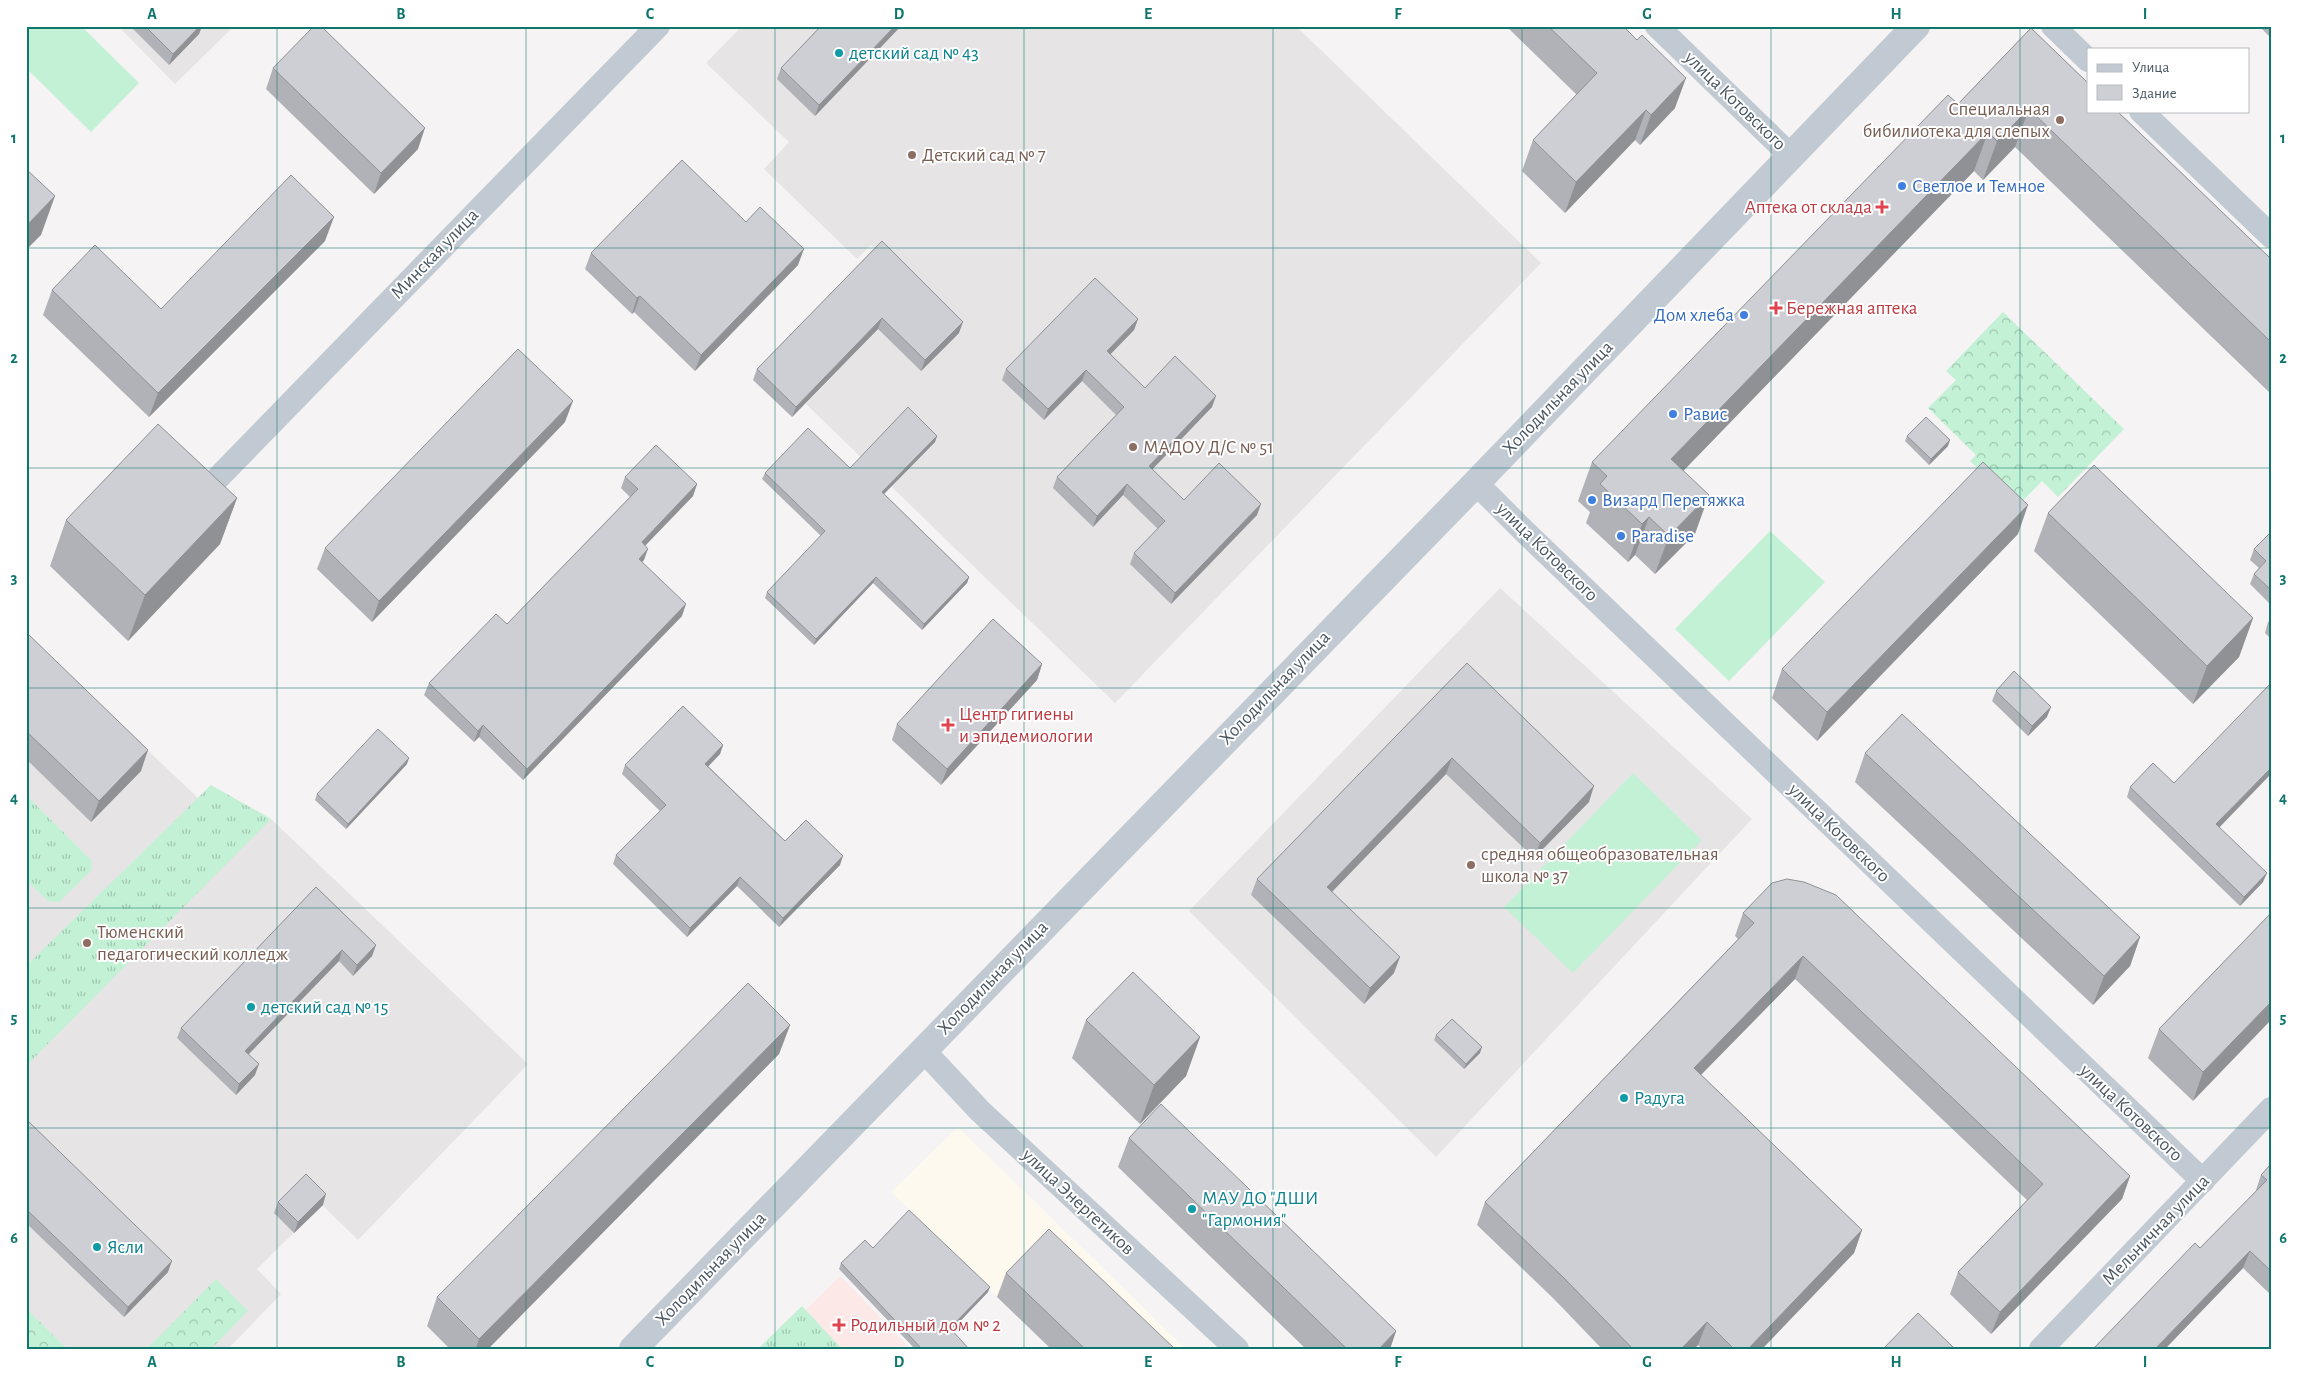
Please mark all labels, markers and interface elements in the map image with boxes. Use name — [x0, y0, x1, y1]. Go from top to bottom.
text: A — [147, 6, 157, 22]
text: B — [396, 6, 406, 22]
text: C — [646, 6, 655, 22]
text: D — [894, 6, 905, 22]
text: E — [1144, 6, 1152, 22]
text: F — [1394, 6, 1402, 22]
text: G — [1642, 6, 1652, 22]
text: H — [1890, 6, 1902, 22]
text: I — [2143, 6, 2147, 22]
place label: детский сад № 43 — [849, 44, 979, 63]
marker: детский сад № 43 — [833, 47, 845, 59]
street label: улица Котовского — [1680, 47, 1789, 154]
legend — [2087, 48, 2250, 112]
text: Улица — [2132, 60, 2169, 75]
text: Здание — [2132, 86, 2177, 101]
place label: Специальная бибилиотека для слепых — [1863, 100, 2050, 141]
marker: Специальная бибилиотека для слепых — [2054, 114, 2066, 126]
text: 1 — [11, 130, 17, 146]
text: 1 — [2280, 130, 2286, 146]
place label: Детский сад № 7 — [922, 146, 1046, 165]
marker: Детский сад № 7 — [906, 149, 918, 161]
place label: Светлое и Темное — [1912, 177, 2045, 196]
marker: Светлое и Темное — [1896, 180, 1908, 192]
place label: Аптека от склада — [1745, 198, 1872, 217]
marker: Аптека от склада — [1876, 201, 1888, 213]
street label: Минская улица — [388, 205, 483, 303]
place label: Бережная аптека — [1786, 299, 1918, 318]
marker: Бережная аптека — [1770, 302, 1782, 314]
place label: Дом хлеба — [1654, 306, 1734, 325]
marker: Дом хлеба — [1738, 309, 1750, 321]
street label: Холодильная улица — [1499, 337, 1617, 458]
text: 2 — [10, 350, 18, 366]
text: 2 — [2279, 350, 2287, 366]
place label: Равис — [1683, 405, 1728, 424]
marker: Равис — [1667, 408, 1679, 420]
place label: МАДОУ Д/С № 51 — [1143, 438, 1274, 457]
marker: МАДОУ Д/С № 51 — [1127, 441, 1139, 453]
place label: Визард Перетяжка — [1602, 491, 1745, 510]
marker: Визард Перетяжка — [1586, 494, 1598, 506]
street label: улица Котовского — [1492, 498, 1601, 605]
place label: Paradise — [1631, 527, 1694, 546]
marker: Paradise — [1615, 530, 1627, 542]
text: 3 — [11, 570, 18, 586]
text: 3 — [2280, 570, 2287, 586]
street label: Холодильная улица — [1216, 627, 1334, 748]
place label: Центр гигиены и эпидемиологии — [959, 705, 1093, 746]
marker: Центр гигиены и эпидемиологии — [941, 718, 955, 732]
street label: улица Котовского — [1784, 779, 1893, 886]
text: 4 — [10, 790, 18, 806]
text: 4 — [2279, 790, 2287, 806]
place label: средняя общеобразовательная школа № 37 — [1481, 845, 1719, 886]
marker: средняя общеобразовательная школа № 37 — [1465, 859, 1477, 871]
street label: Холодильная улица — [934, 917, 1052, 1038]
place label: Тюменский педагогический колледж — [97, 923, 289, 964]
marker: Тюменский педагогический колледж — [81, 937, 93, 949]
place label: детский сад № 15 — [261, 998, 388, 1017]
marker: детский сад № 15 — [245, 1001, 257, 1013]
text: 5 — [11, 1010, 18, 1026]
text: 5 — [2280, 1010, 2287, 1026]
street label: улица Котовского — [2075, 1060, 2186, 1165]
place label: Радуга — [1634, 1089, 1685, 1108]
marker: Радуга — [1618, 1092, 1630, 1104]
street label: улица Энергетиков — [1018, 1145, 1138, 1259]
street label: Мельничная улица — [2099, 1171, 2213, 1289]
place label: МАУ ДО "ДШИ "Гармония" — [1202, 1189, 1318, 1230]
marker: МАУ ДО "ДШИ "Гармония" — [1186, 1203, 1198, 1215]
street label: Холодильная улица — [652, 1208, 770, 1329]
text: 6 — [10, 1230, 18, 1246]
text: 6 — [2279, 1230, 2287, 1246]
place label: Ясли — [107, 1238, 144, 1257]
marker: Ясли — [91, 1241, 103, 1253]
place label: Родильный дом № 2 — [850, 1316, 1001, 1335]
marker: Родильный дом № 2 — [832, 1318, 846, 1332]
text: A — [147, 1354, 157, 1370]
text: B — [396, 1354, 406, 1370]
text: C — [646, 1354, 655, 1370]
text: D — [894, 1354, 905, 1370]
text: E — [1144, 1354, 1152, 1370]
text: F — [1394, 1354, 1402, 1370]
text: G — [1642, 1354, 1652, 1370]
text: H — [1890, 1354, 1902, 1370]
text: I — [2143, 1354, 2147, 1370]

